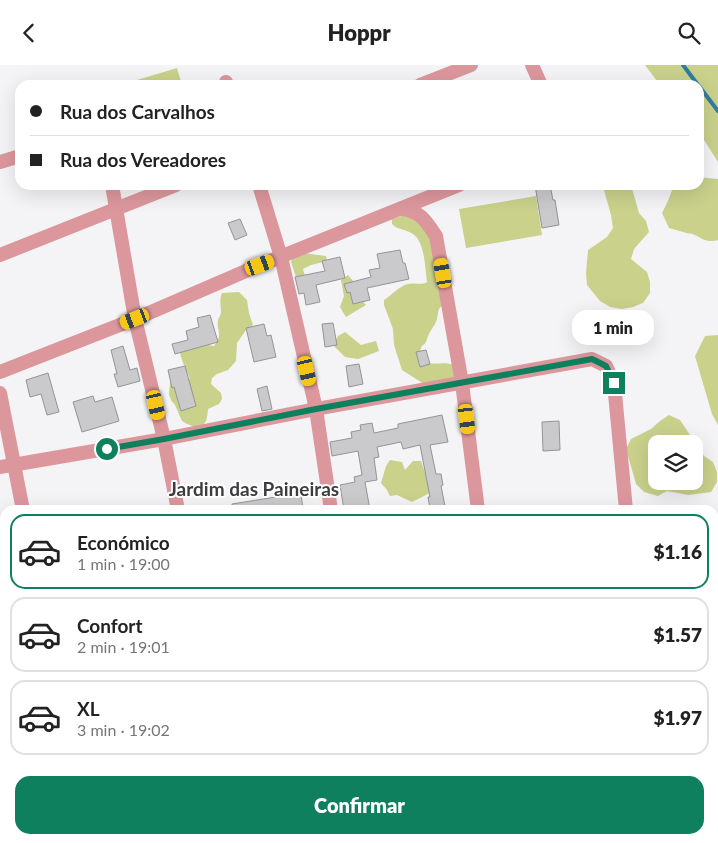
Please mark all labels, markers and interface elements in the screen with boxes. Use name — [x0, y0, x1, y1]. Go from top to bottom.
icon: back — [15, 19, 43, 47]
text: Hoppr — [327, 19, 391, 46]
icon: search — [675, 19, 703, 47]
text: Rua dos Carvalhos — [60, 100, 215, 123]
text: Rua dos Vereadores — [60, 148, 226, 171]
car — [243, 253, 276, 277]
car — [433, 257, 452, 289]
car — [118, 307, 151, 331]
callout: 1 min — [573, 311, 655, 345]
text: 1 min — [593, 318, 633, 337]
car — [296, 355, 317, 387]
route end — [603, 372, 625, 394]
car — [145, 389, 166, 421]
car — [457, 403, 476, 435]
map controls — [648, 435, 703, 490]
button: layers — [648, 435, 703, 490]
route start — [96, 438, 118, 460]
district label: Jardim das Paineiras — [169, 477, 339, 500]
icon: car — [17, 529, 62, 574]
text: Económico — [77, 531, 170, 554]
text: $1.16 — [653, 540, 702, 563]
text: 1 min · 19:00 — [77, 554, 170, 573]
icon: car — [17, 612, 62, 657]
text: Confort — [77, 614, 142, 637]
text: $1.57 — [653, 623, 702, 646]
text: 2 min · 19:01 — [77, 637, 170, 656]
icon: car — [17, 695, 62, 740]
text: XL — [77, 697, 100, 720]
text: $1.97 — [653, 706, 702, 729]
text: 3 min · 19:02 — [77, 720, 170, 739]
button: Confirmar — [15, 776, 704, 834]

